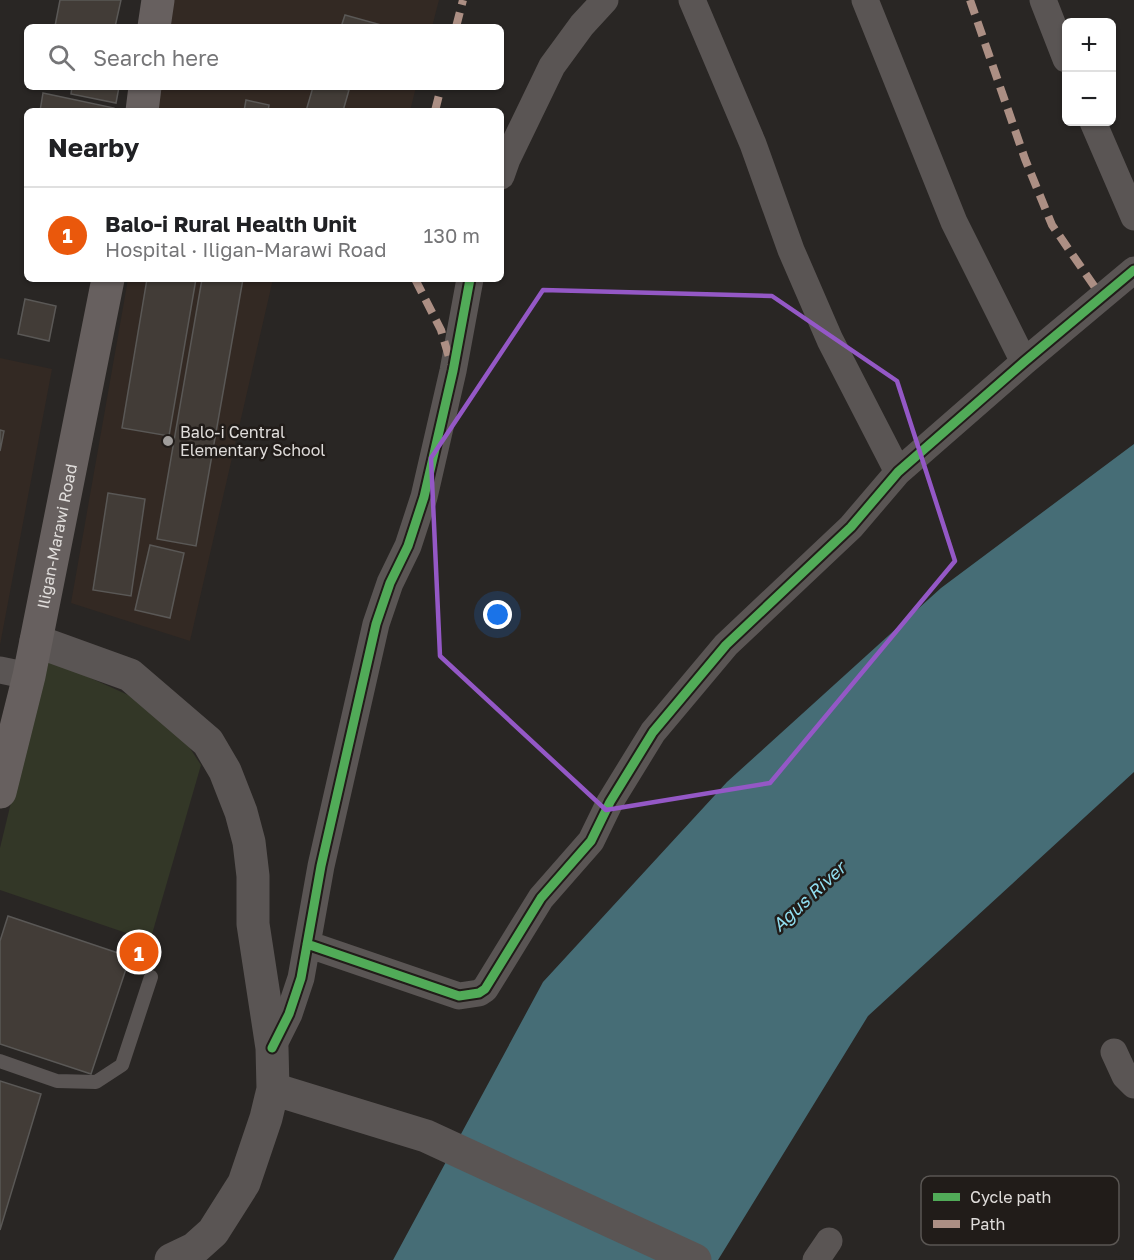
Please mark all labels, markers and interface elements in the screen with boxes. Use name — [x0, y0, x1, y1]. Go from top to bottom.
map controls — [1062, 18, 1116, 126]
button: + — [1062, 18, 1116, 72]
search box — [24, 24, 504, 90]
icon: search — [45, 41, 78, 74]
text: Search here — [93, 44, 219, 71]
button: − — [1062, 72, 1116, 126]
text: Nearby — [48, 132, 139, 163]
text: Balo-i Rural Health Unit — [105, 210, 357, 237]
text: 1 — [62, 223, 73, 247]
text: 130 m — [424, 223, 480, 247]
text: Hospital · Iligan-Marawi Road — [105, 237, 386, 261]
place label: Balo-i Central Elementary School — [180, 422, 325, 460]
marker: Balo-i Central Elementary School — [161, 434, 175, 448]
street label: Iligan-Marawi Road — [33, 462, 81, 611]
your location — [483, 600, 512, 629]
water label: Agus River — [767, 855, 852, 936]
pin: 1 — [120, 930, 158, 974]
legend — [921, 1176, 1119, 1245]
text: Cycle path — [970, 1187, 1051, 1207]
text: Path — [970, 1214, 1005, 1234]

